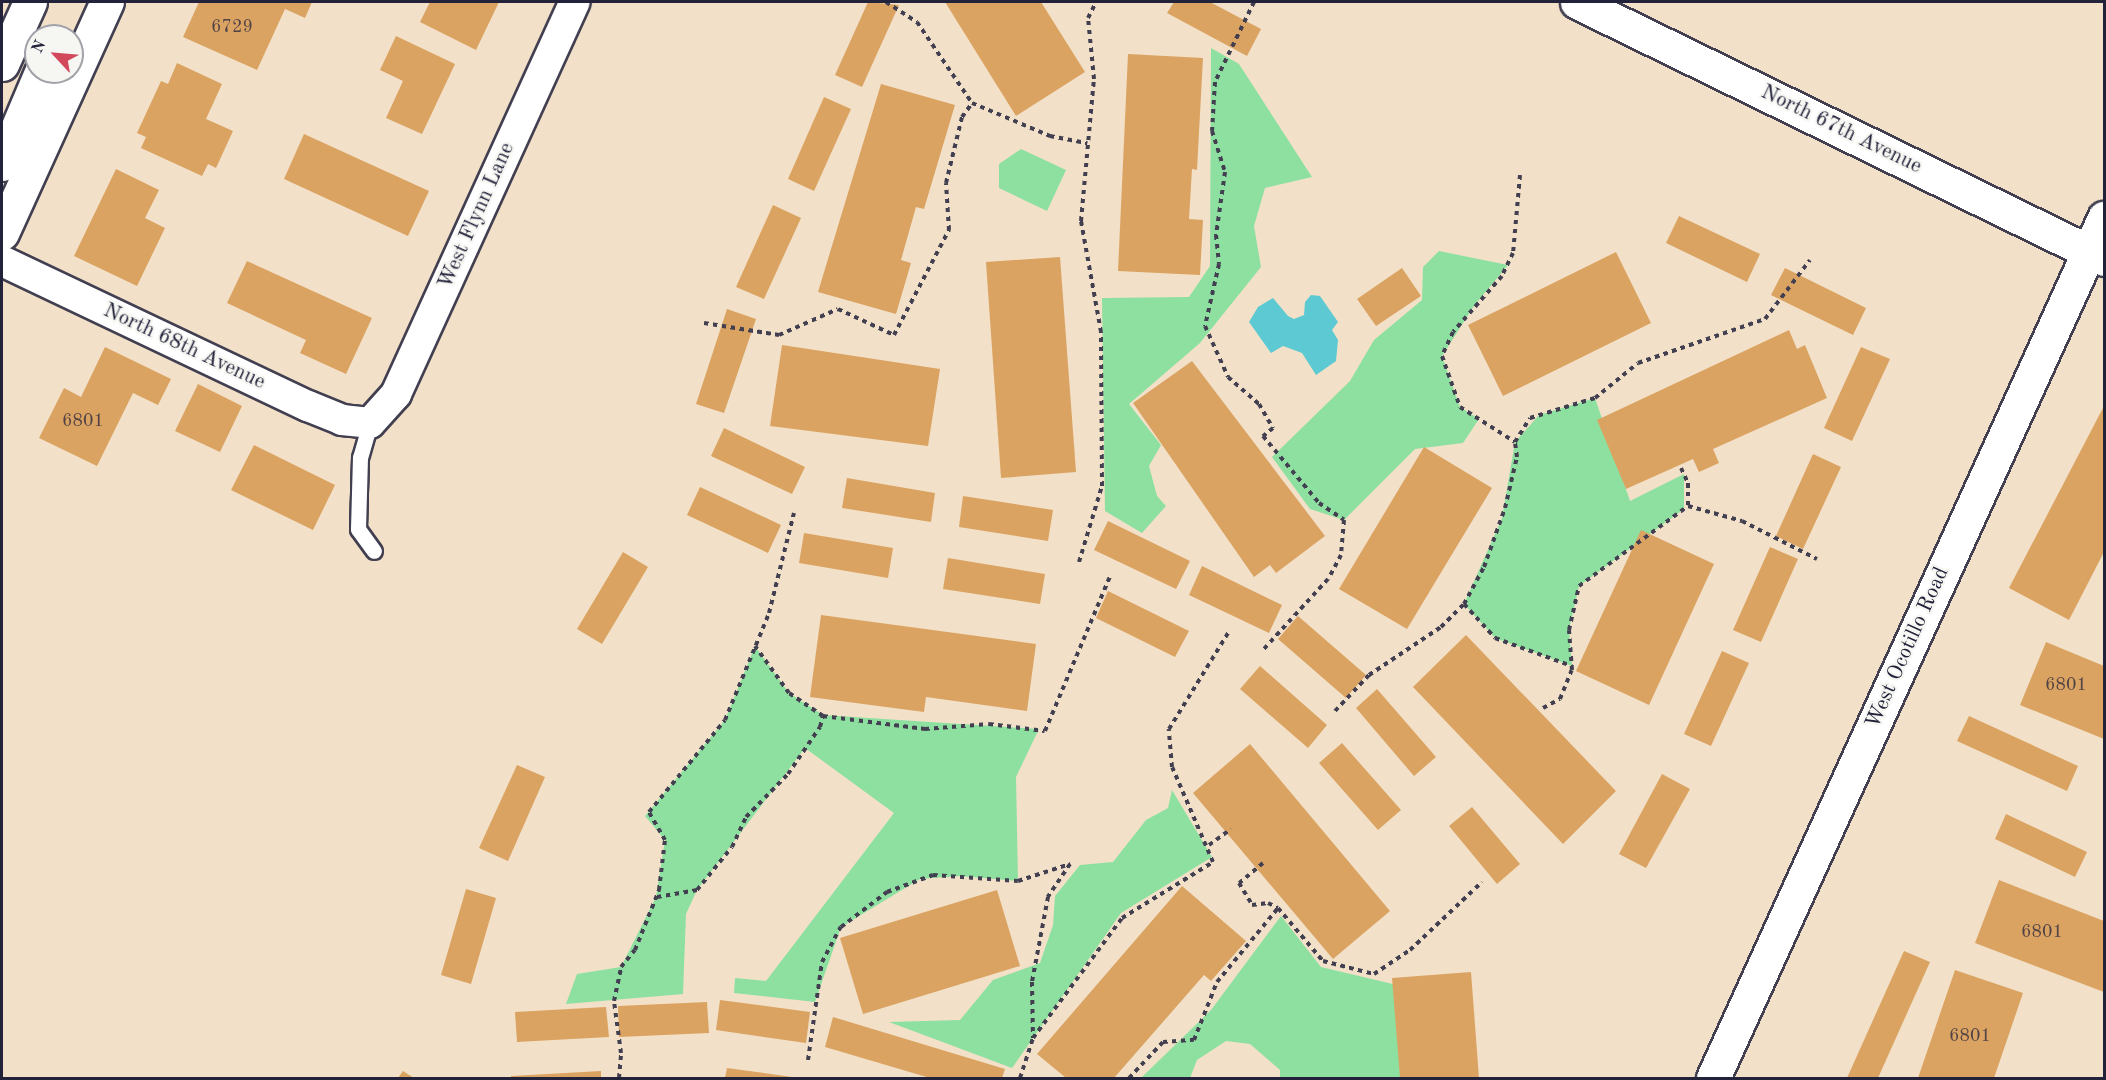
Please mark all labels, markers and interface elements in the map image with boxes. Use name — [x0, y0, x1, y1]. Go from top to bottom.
house number: 6729 — [211, 16, 253, 38]
north arrow — [24, 24, 84, 84]
text: N — [30, 38, 49, 56]
street label: North 67th Avenue — [1757, 80, 1925, 180]
street label: West Flynn Lane — [433, 139, 521, 293]
street label: North 68th Avenue — [99, 298, 269, 396]
house number: 6801 — [62, 410, 104, 432]
street label: West Ocotillo Road — [1861, 563, 1955, 733]
house number: 6801 — [2045, 674, 2087, 696]
house number: 6801 — [2021, 921, 2063, 943]
house number: 6801 — [1949, 1025, 1991, 1047]

